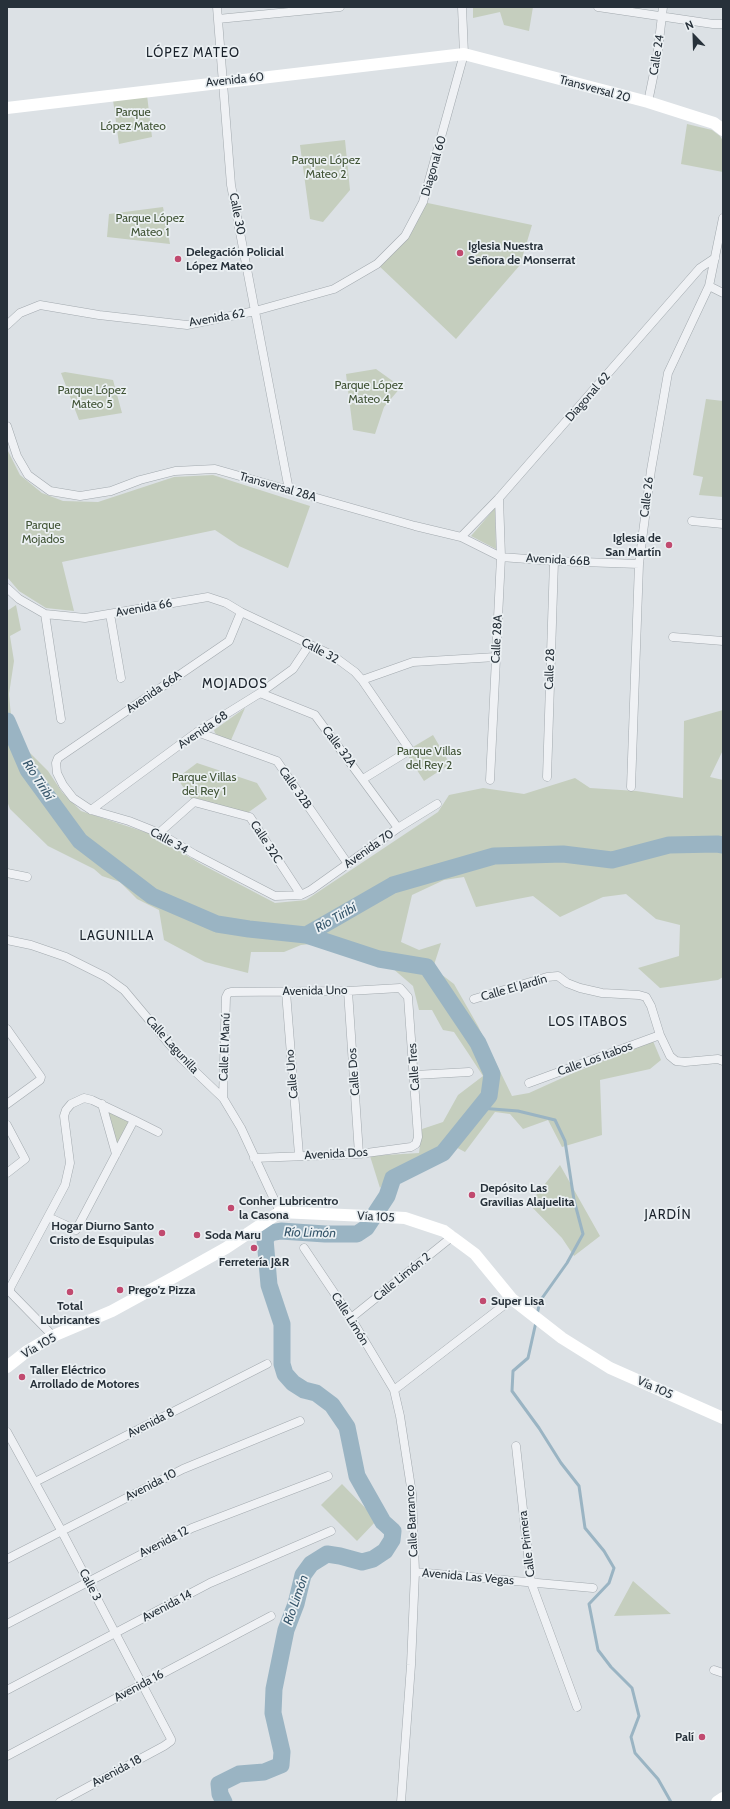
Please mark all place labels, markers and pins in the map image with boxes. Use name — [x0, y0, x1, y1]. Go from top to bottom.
place label: Iglesia Nuestra Señora de Monserrat — [468, 239, 575, 267]
place label: Delegación Policial López Mateo — [186, 245, 284, 273]
marker: Iglesia Nuestra Señora de Monserrat — [455, 248, 465, 258]
marker: Delegación Policial López Mateo — [173, 254, 183, 264]
place label: Iglesia de San Martín — [605, 531, 661, 559]
marker: Iglesia de San Martín — [664, 540, 674, 550]
place label: Depósito Las Gravilias Alajuelita — [480, 1181, 574, 1209]
marker: Depósito Las Gravilias Alajuelita — [467, 1190, 477, 1200]
place label: Conher Lubricentro la Casona — [239, 1194, 338, 1222]
marker: Conher Lubricentro la Casona — [226, 1203, 236, 1213]
place label: Hogar Diurno Santo Cristo de Esquipulas — [49, 1219, 154, 1247]
marker: Hogar Diurno Santo Cristo de Esquipulas — [157, 1228, 167, 1238]
place label: Soda Maru — [205, 1228, 261, 1242]
marker: Soda Maru — [192, 1230, 202, 1240]
marker: Ferretería J&R — [249, 1243, 259, 1253]
place label: Ferretería J&R — [219, 1255, 289, 1269]
place label: Prego'z Pizza — [128, 1283, 195, 1297]
marker: Prego'z Pizza — [115, 1285, 125, 1295]
marker: Total Lubricantes — [65, 1287, 75, 1297]
place label: Super Lisa — [491, 1294, 544, 1308]
marker: Super Lisa — [478, 1296, 488, 1306]
place label: Total Lubricantes — [40, 1299, 100, 1327]
place label: Taller Eléctrico Arrollado de Motores — [30, 1363, 139, 1391]
marker: Taller Eléctrico Arrollado de Motores — [17, 1372, 27, 1382]
place label: Palí — [675, 1730, 694, 1744]
marker: Palí — [697, 1732, 707, 1742]

